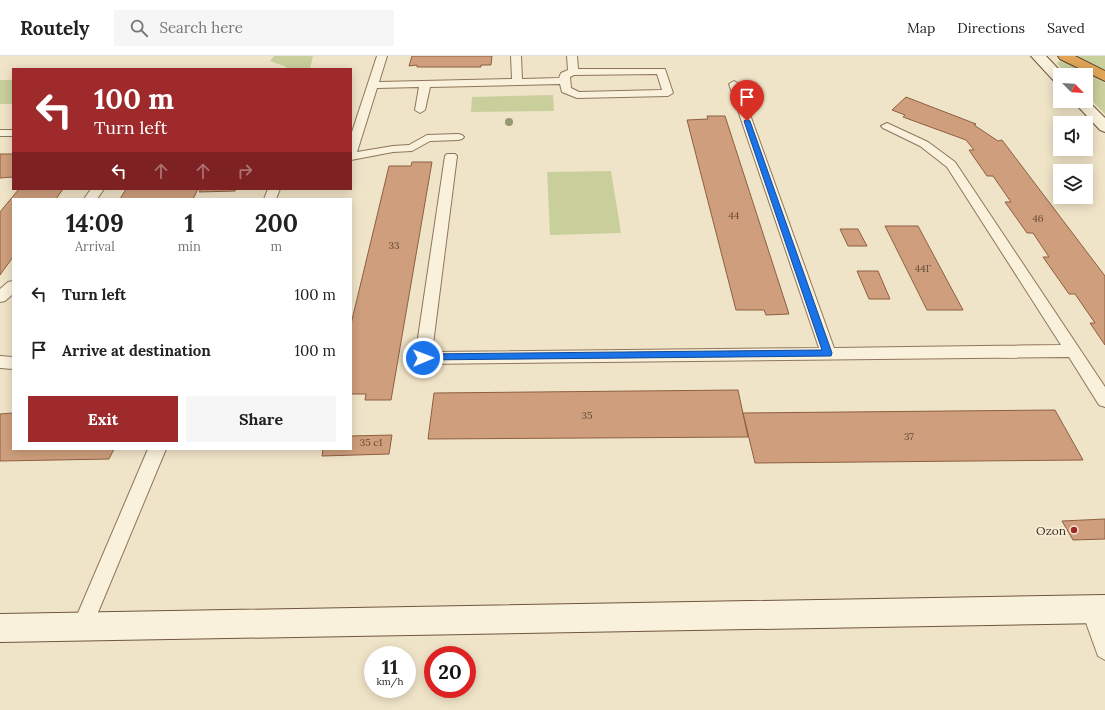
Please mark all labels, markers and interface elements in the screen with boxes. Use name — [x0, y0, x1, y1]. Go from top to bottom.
search box — [114, 10, 394, 46]
text: Routely — [20, 16, 90, 40]
icon: search — [128, 17, 150, 39]
text: Search here — [160, 18, 243, 37]
text: Map — [907, 19, 935, 37]
text: Directions — [957, 19, 1025, 37]
text: Saved — [1047, 19, 1085, 37]
north arrow — [1053, 68, 1093, 108]
map controls — [1053, 68, 1093, 204]
pin — [730, 80, 764, 121]
text: 100 m — [94, 81, 174, 117]
icon: left — [28, 84, 80, 136]
icon: arrive — [736, 86, 758, 108]
text: Turn left — [94, 116, 167, 139]
button: sound — [1053, 116, 1093, 156]
icon: left — [108, 160, 130, 182]
icon: ahead — [150, 160, 172, 182]
icon: ahead — [192, 160, 214, 182]
icon: right — [234, 160, 256, 182]
button: layers — [1053, 164, 1093, 204]
text: 14:09 — [66, 208, 124, 239]
text: 1 — [184, 208, 194, 239]
text: 200 — [255, 208, 298, 239]
house number: 44 — [729, 209, 740, 222]
house number: 46 — [1032, 212, 1044, 225]
text: Arrival — [75, 238, 115, 255]
text: min — [178, 238, 201, 255]
text: m — [271, 238, 282, 255]
house number: 33 — [388, 239, 400, 252]
house number: 44Г — [915, 262, 932, 275]
icon: left — [28, 283, 50, 305]
text: Turn left — [62, 285, 126, 304]
text: 100 m — [295, 285, 336, 304]
position arrow — [402, 337, 444, 379]
icon: arrive — [28, 339, 50, 361]
text: Arrive at destination — [62, 341, 211, 360]
text: 100 m — [295, 341, 336, 360]
button: Exit — [28, 396, 178, 442]
button: Share — [186, 396, 336, 442]
house number: 35 — [581, 409, 593, 422]
house number: 37 — [904, 430, 914, 443]
house number: 35 с1 — [360, 436, 383, 449]
place label: Ozon — [1036, 523, 1066, 538]
marker: Ozon — [1069, 525, 1079, 535]
speed limit sign: 20 — [424, 646, 476, 698]
text: 11 — [382, 654, 398, 679]
text: km/h — [376, 675, 404, 688]

